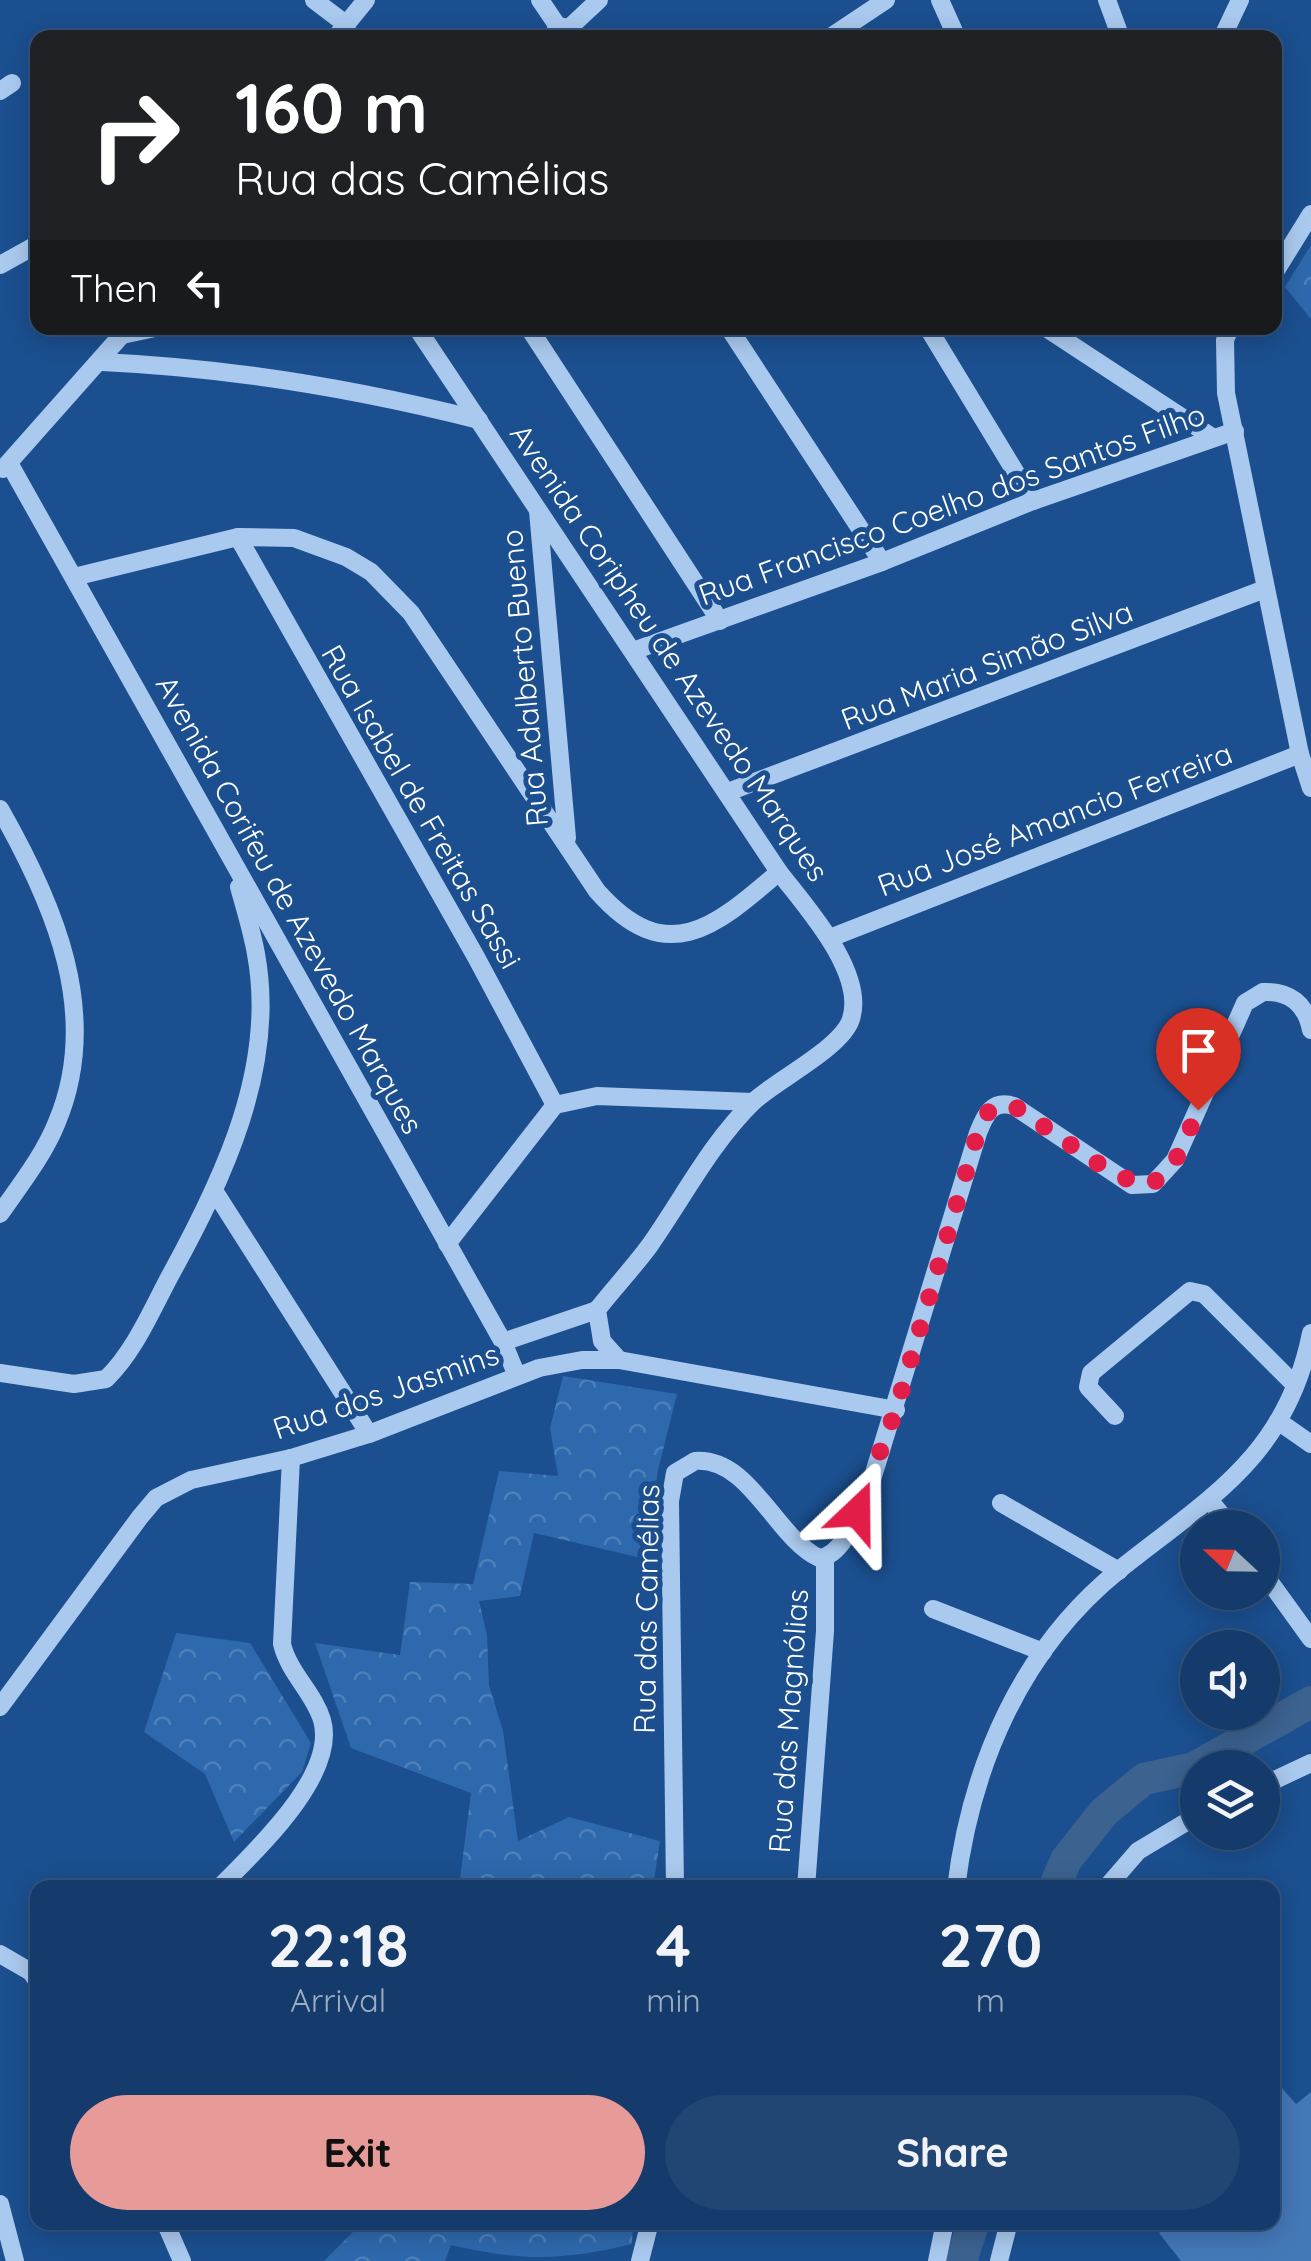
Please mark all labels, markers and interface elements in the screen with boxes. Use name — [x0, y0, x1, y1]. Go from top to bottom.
text: 160 m — [235, 63, 428, 151]
icon: right — [70, 70, 200, 200]
text: Rua das Camélias — [235, 150, 609, 206]
icon: left — [178, 260, 233, 315]
text: Then — [70, 264, 158, 312]
street label: Rua Francisco Coelho dos Santos Filho — [693, 395, 1210, 614]
street label: Avenida Coripheu de Azevedo Marques — [502, 416, 838, 888]
street label: Rua Adalberto Bueno — [492, 528, 556, 828]
street label: Rua Maria Simão Silva — [836, 592, 1138, 738]
street label: Rua Isabel de Freitas Sassi — [313, 638, 530, 975]
street label: Avenida Corifeu de Azevedo Marques — [148, 669, 432, 1140]
street label: Rua José Amancio Ferreira — [872, 734, 1237, 904]
pin — [1156, 1008, 1241, 1111]
icon: arrive — [1171, 1023, 1226, 1078]
street label: Rua dos Jasmins — [268, 1335, 504, 1448]
position arrow — [805, 1460, 909, 1564]
street label: Rua das Camélias — [625, 1484, 667, 1734]
north arrow — [1180, 1510, 1280, 1610]
map controls — [1180, 1510, 1280, 1850]
street label: Rua das Magnólias — [760, 1588, 816, 1854]
button: sound — [1180, 1630, 1280, 1730]
button: layers — [1180, 1750, 1280, 1850]
text: 22:18 — [268, 1907, 409, 1982]
text: 4 — [656, 1907, 691, 1982]
text: 270 — [938, 1907, 1042, 1982]
text: Arrival — [290, 1980, 386, 2020]
text: min — [646, 1980, 701, 2020]
text: m — [976, 1980, 1005, 2020]
button: Exit — [70, 2095, 645, 2210]
button: Share — [665, 2095, 1240, 2210]

